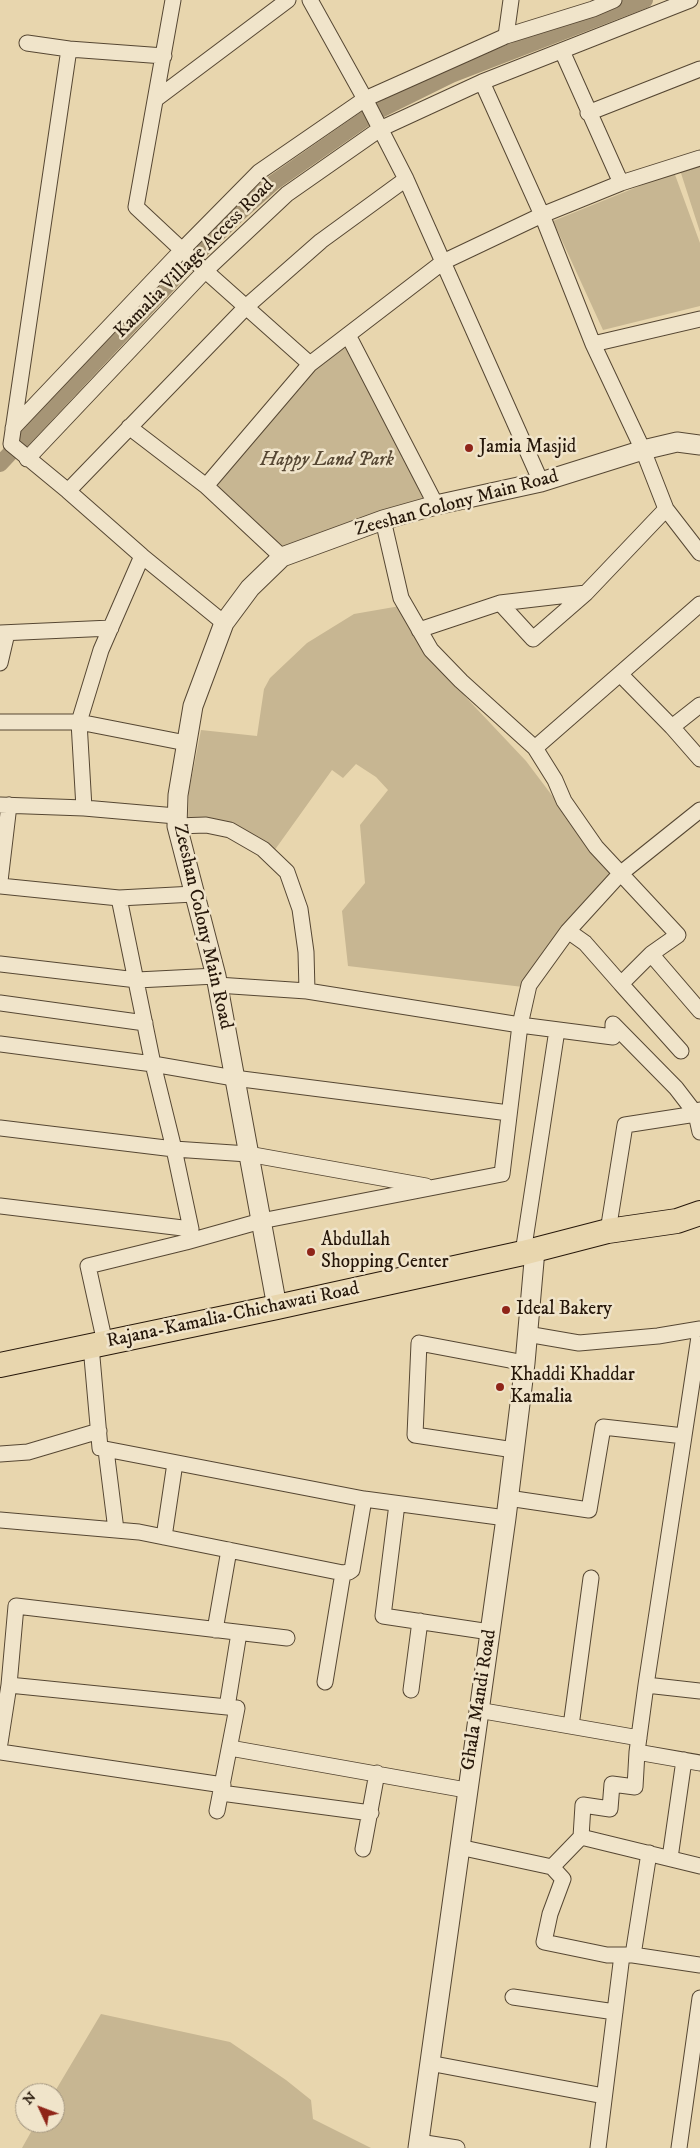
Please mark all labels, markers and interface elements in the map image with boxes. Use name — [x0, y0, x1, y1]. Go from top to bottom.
street label: Kamalia Village Access Road — [110, 174, 280, 344]
place label: Jamia Masjid — [479, 437, 576, 459]
marker: Jamia Masjid — [463, 442, 475, 454]
park label: Happy Land Park — [260, 450, 394, 472]
street label: Zeeshan Colony Main Road — [353, 466, 561, 542]
street label: Zeeshan Colony Main Road — [167, 822, 237, 1032]
place label: Abdullah Shopping Center — [321, 1230, 449, 1274]
marker: Abdullah Shopping Center — [305, 1246, 317, 1258]
street label: Rajana-Kamalia-Chichawati Road — [105, 1278, 361, 1354]
place label: Ideal Bakery — [516, 1299, 612, 1321]
marker: Ideal Bakery — [500, 1304, 512, 1316]
place label: Khaddi Khaddar Kamalia — [510, 1365, 635, 1409]
marker: Khaddi Khaddar Kamalia — [494, 1381, 506, 1393]
street label: Ghala Mandi Road — [458, 1628, 502, 1772]
north arrow — [15, 2083, 65, 2133]
text: N — [19, 2088, 40, 2109]

